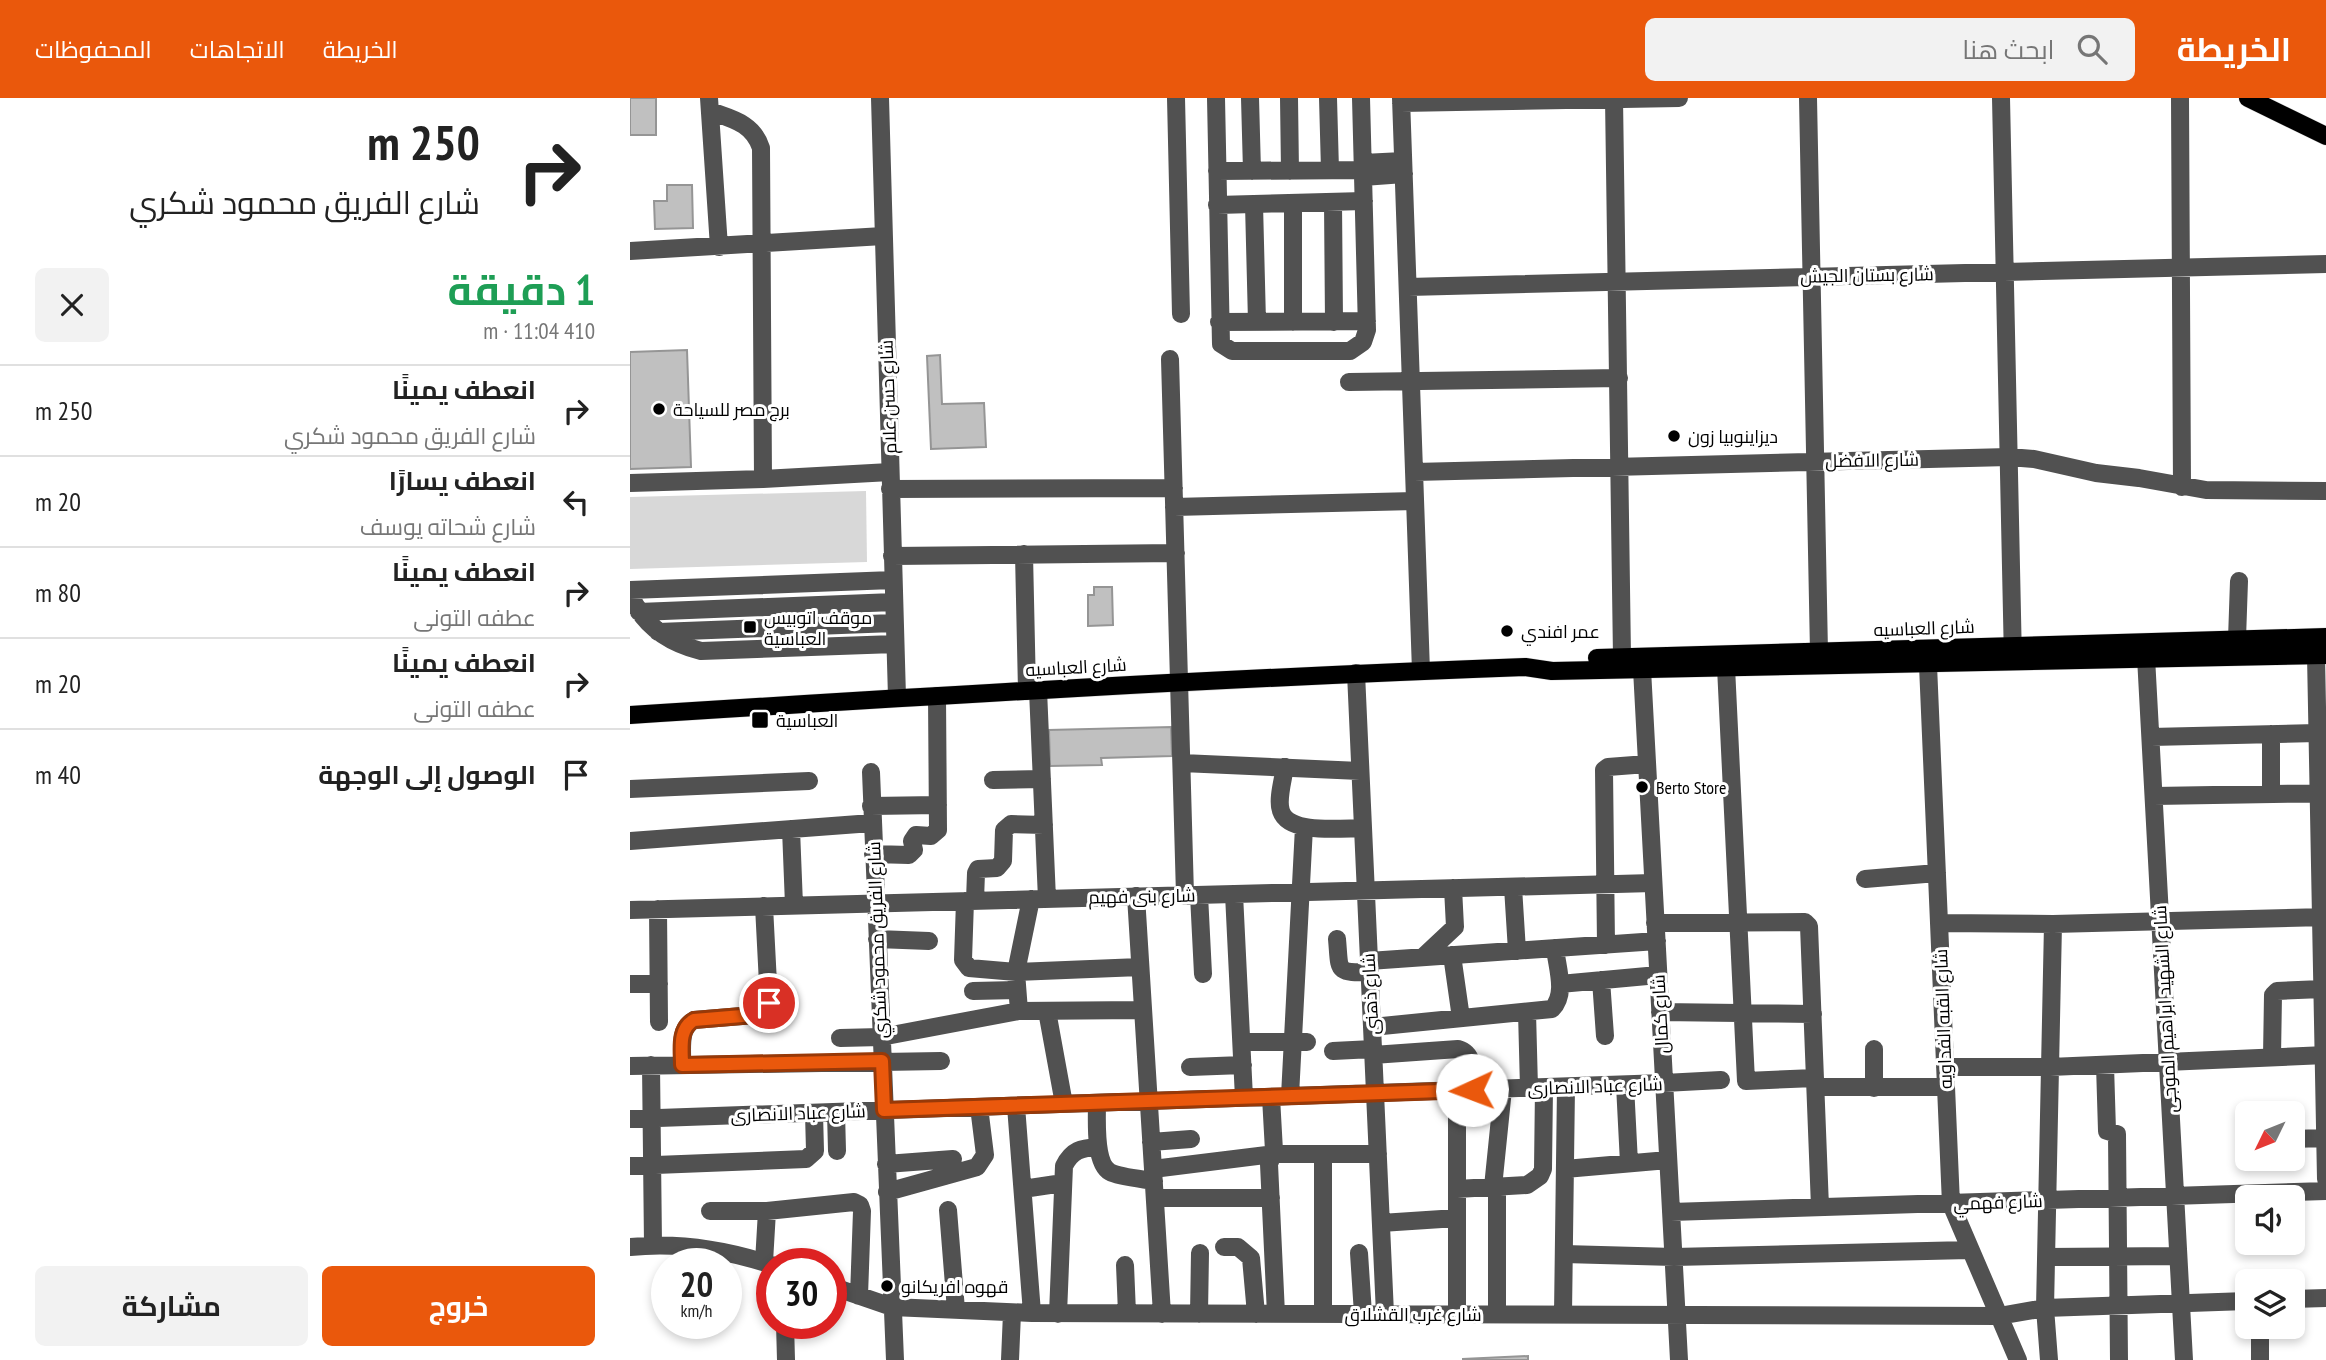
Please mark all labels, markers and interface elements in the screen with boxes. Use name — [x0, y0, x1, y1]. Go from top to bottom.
search box — [1645, 18, 2135, 81]
text: الخريطة — [2177, 27, 2291, 70]
icon: search — [2073, 30, 2111, 68]
text: ابحث هنا — [1962, 33, 2055, 66]
text: المحفوظات — [35, 34, 152, 65]
text: الاتجاهات — [190, 34, 285, 65]
text: الخريطة — [323, 34, 398, 65]
text: 250 m — [367, 110, 480, 174]
icon: right — [504, 126, 595, 217]
text: شارع الفريق محمود شكري — [129, 181, 480, 223]
text: 1 دقيقة — [448, 262, 595, 317]
street label: شارع بستان الجيش — [1800, 262, 1934, 289]
button: close — [35, 268, 109, 342]
text: 410 m · 11:04 — [483, 316, 595, 345]
street label: شارع حسن علام — [875, 339, 902, 454]
text: انعطف يمينًا — [392, 373, 536, 406]
icon: right — [557, 392, 595, 430]
text: 250 m — [35, 394, 93, 427]
place label: برج مصر للسياحة — [673, 398, 790, 422]
marker: برج مصر للسياحة — [651, 401, 667, 417]
text: شارع الفريق محمود شكري — [284, 421, 536, 450]
place label: ديزاينوبيا زون — [1688, 425, 1778, 448]
marker: ديزاينوبيا زون — [1666, 428, 1682, 444]
street label: شارع الافضل — [1825, 448, 1919, 473]
text: انعطف يسارًا — [389, 464, 536, 497]
icon: left — [557, 483, 595, 521]
text: 20 m — [35, 485, 81, 518]
text: شارع شحاته يوسف — [360, 512, 536, 541]
text: انعطف يمينًا — [392, 555, 536, 588]
icon: right — [557, 574, 595, 612]
text: 80 m — [35, 576, 81, 609]
text: عطفه التونى — [413, 603, 536, 632]
place label: موقف اتوبيس العباسية — [764, 606, 872, 650]
street label: شارع العباسيه — [1873, 615, 1975, 642]
marker: موقف اتوبيس العباسية — [742, 619, 758, 635]
place label: عمر افندي — [1521, 620, 1600, 646]
marker: عمر افندي — [1499, 623, 1515, 639]
text: انعطف يمينًا — [392, 646, 536, 679]
street label: شارع العباسيه — [1025, 653, 1127, 682]
icon: right — [557, 665, 595, 703]
text: 20 m — [35, 667, 81, 700]
text: عطفه التونى — [413, 694, 536, 723]
place label: العباسية — [776, 709, 838, 732]
marker: العباسية — [750, 710, 770, 730]
icon: arrive — [557, 756, 595, 794]
text: 40 m — [35, 758, 81, 791]
text: الوصول إلى الوجهة — [318, 758, 536, 791]
place label: Berto Store — [1656, 776, 1726, 799]
marker: Berto Store — [1634, 779, 1650, 795]
street label: شارع الفريق محمود شكري — [862, 841, 895, 1039]
street label: شارع بنى فهيم — [1088, 884, 1196, 909]
street label: شارع الشهيد ابراهيم الموجى — [2148, 904, 2183, 1113]
street label: شارع القبه الفداويه — [1929, 948, 1958, 1089]
street label: شارع ذهنى — [1356, 953, 1385, 1035]
pin — [739, 973, 799, 1033]
street label: شارع كمال — [1646, 974, 1675, 1054]
icon: arrive — [750, 984, 788, 1022]
position arrow — [1435, 1053, 1509, 1127]
street label: شارع عباد الانصارى — [1527, 1072, 1663, 1101]
street label: شارع عباد الانصارى — [730, 1099, 866, 1128]
north arrow — [2235, 1101, 2305, 1171]
map controls — [2235, 1101, 2305, 1339]
button: sound — [2235, 1185, 2305, 1255]
street label: شارع فهمي — [1953, 1189, 2043, 1218]
speed limit sign: 30 — [756, 1248, 847, 1339]
text: 20 — [680, 1261, 713, 1307]
button: مشاركة — [35, 1266, 308, 1346]
button: خروج — [322, 1266, 595, 1346]
button: layers — [2235, 1269, 2305, 1339]
place label: قهوه افريكانو — [901, 1275, 1008, 1298]
marker: قهوه افريكانو — [879, 1278, 895, 1294]
text: km/h — [681, 1299, 712, 1322]
street label: شارع غرب القشلاق — [1344, 1303, 1482, 1327]

